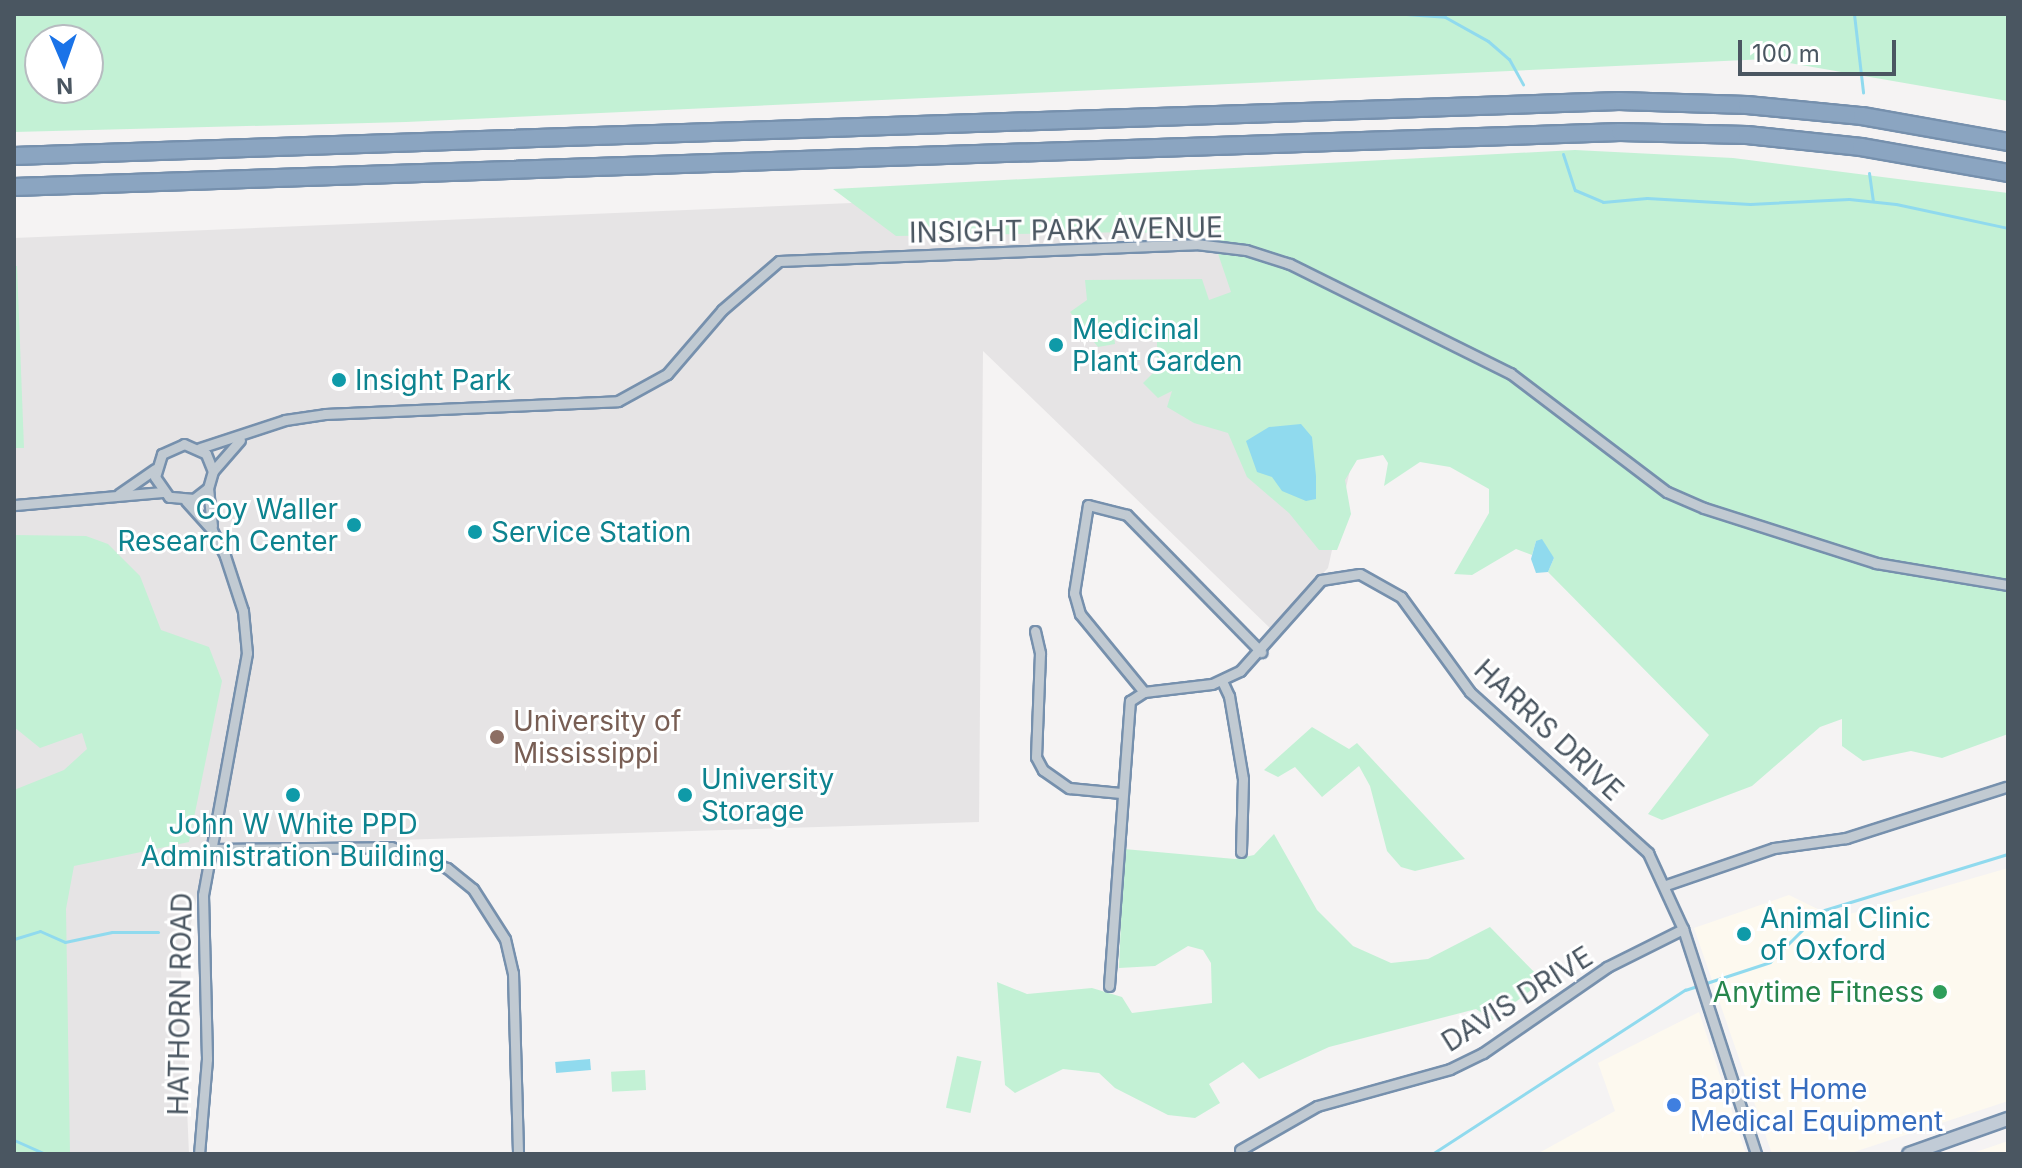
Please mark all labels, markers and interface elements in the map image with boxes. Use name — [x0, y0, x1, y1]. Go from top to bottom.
north arrow — [24, 24, 104, 104]
scale bar — [1742, 24, 1900, 74]
text: 100 m — [1752, 39, 1820, 68]
text: N — [56, 73, 74, 99]
street label: INSIGHT PARK AVENUE — [909, 210, 1223, 250]
place label: Medicinal Plant Garden — [1072, 312, 1243, 378]
marker: Medicinal Plant Garden — [1047, 336, 1065, 354]
place label: Insight Park — [355, 363, 511, 397]
marker: Insight Park — [330, 371, 348, 389]
place label: Coy Waller Research Center — [117, 492, 338, 558]
place label: Service Station — [491, 515, 691, 549]
marker: Coy Waller Research Center — [345, 516, 363, 534]
marker: Service Station — [466, 523, 484, 541]
street label: HARRIS DRIVE — [1468, 652, 1630, 808]
place label: University of Mississippi — [513, 704, 681, 770]
marker: University of Mississippi — [488, 728, 506, 746]
place label: University Storage — [701, 762, 834, 828]
marker: John W White PPD Administration Building — [284, 786, 302, 804]
marker: University Storage — [676, 786, 694, 804]
place label: John W White PPD Administration Building — [141, 807, 445, 873]
street label: HATHORN ROAD — [161, 892, 199, 1116]
place label: Animal Clinic of Oxford — [1760, 901, 1931, 967]
marker: Animal Clinic of Oxford — [1735, 925, 1753, 943]
street label: DAVIS DRIVE — [1435, 939, 1599, 1059]
place label: Anytime Fitness — [1713, 975, 1924, 1009]
marker: Anytime Fitness — [1931, 983, 1949, 1001]
place label: Baptist Home Medical Equipment — [1690, 1072, 1943, 1138]
marker: Baptist Home Medical Equipment — [1665, 1096, 1683, 1114]

